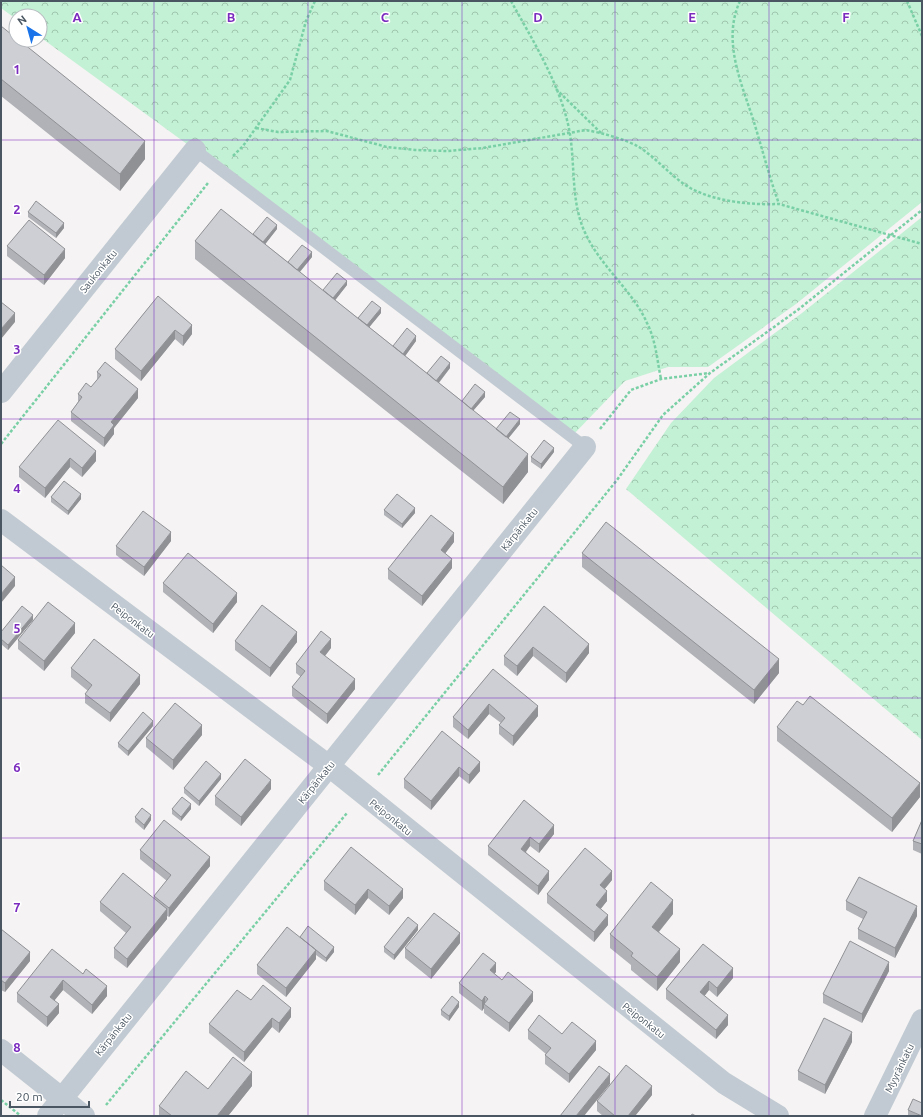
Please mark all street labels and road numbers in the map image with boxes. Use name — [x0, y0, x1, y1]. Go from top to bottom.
street label: Saukonkatu — [78, 248, 119, 295]
street label: Kärpänkatu — [499, 506, 540, 553]
street label: Peiponkatu — [109, 601, 156, 640]
street label: Kärpänkatu — [296, 759, 337, 806]
street label: Peiponkatu — [367, 797, 414, 838]
street label: Peiponkatu — [620, 1000, 667, 1040]
street label: Kärpänkatu — [93, 1011, 134, 1058]
street label: Myyränkatu — [883, 1042, 916, 1094]

